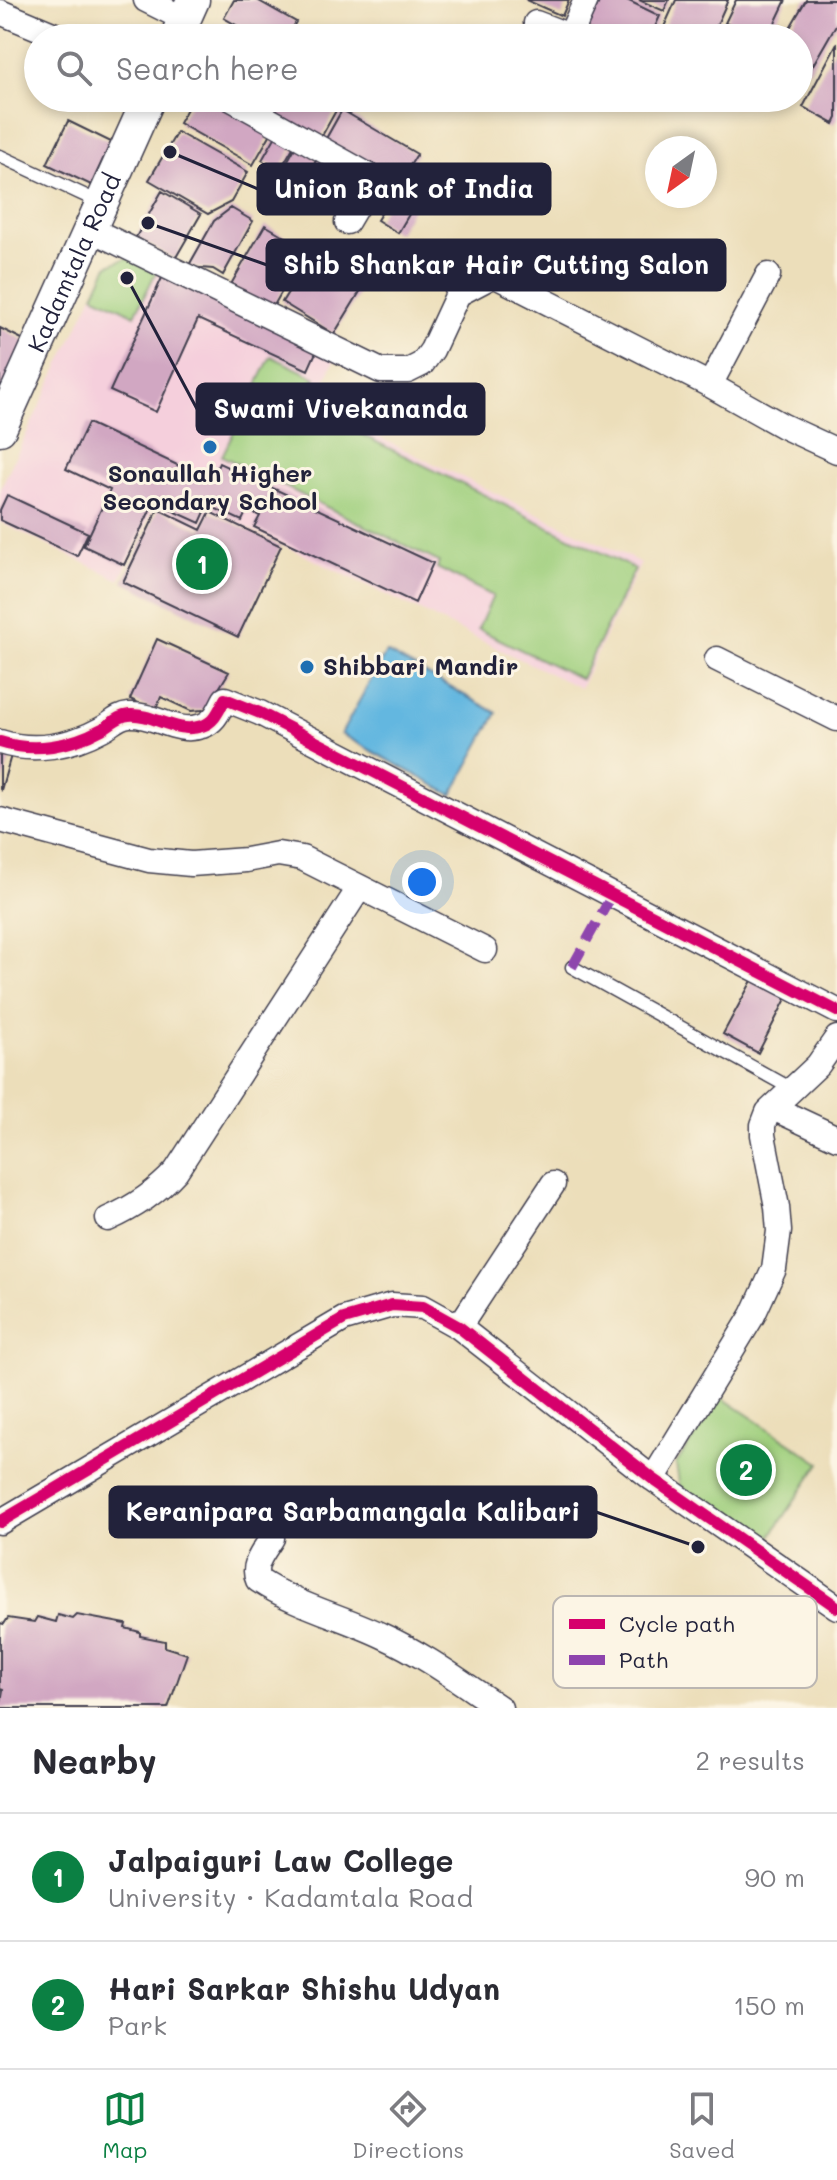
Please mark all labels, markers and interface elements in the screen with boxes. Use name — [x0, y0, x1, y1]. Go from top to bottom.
search box — [24, 24, 813, 112]
icon: search — [52, 46, 96, 90]
text: Search here — [116, 48, 299, 88]
north arrow — [645, 136, 717, 208]
callout: Union Bank of India — [258, 164, 550, 214]
street label: Kadamtala Road — [20, 168, 127, 357]
text: Union Bank of India — [274, 171, 534, 205]
callout: Shib Shankar Hair Cutting Salon — [267, 240, 725, 290]
text: Shib Shankar Hair Cutting Salon — [283, 247, 709, 281]
callout: Swami Vivekananda — [197, 384, 484, 434]
text: Swami Vivekananda — [214, 391, 468, 425]
marker: Sonaullah Higher Secondary School — [201, 438, 219, 456]
place label: Sonaullah Higher Secondary School — [102, 457, 318, 516]
pin: 1 — [176, 534, 228, 594]
place label: Shibbari Mandir — [323, 650, 518, 681]
marker: Shibbari Mandir — [298, 658, 316, 676]
your location — [402, 862, 442, 902]
pin: 2 — [720, 1440, 772, 1500]
callout: Keranipara Sarbamangala Kalibari — [110, 1487, 596, 1537]
text: Keranipara Sarbamangala Kalibari — [126, 1494, 580, 1528]
legend — [553, 1596, 817, 1688]
text: Cycle path — [619, 1609, 735, 1638]
text: Path — [619, 1645, 668, 1674]
text: Nearby — [32, 1738, 157, 1783]
text: 2 results — [696, 1743, 805, 1777]
text: Jalpaiguri Law College — [108, 1840, 453, 1880]
text: 1 — [52, 1860, 64, 1894]
text: 90 m — [745, 1860, 805, 1894]
text: University · Kadamtala Road — [108, 1880, 473, 1914]
text: Hari Sarkar Shishu Udyan — [108, 1968, 500, 2008]
text: 2 — [51, 1988, 65, 2022]
text: 150 m — [733, 1988, 805, 2022]
text: Park — [108, 2008, 167, 2042]
tab: Map — [103, 2087, 147, 2164]
tab: Directions — [352, 2087, 464, 2164]
tab: Saved — [669, 2087, 734, 2164]

